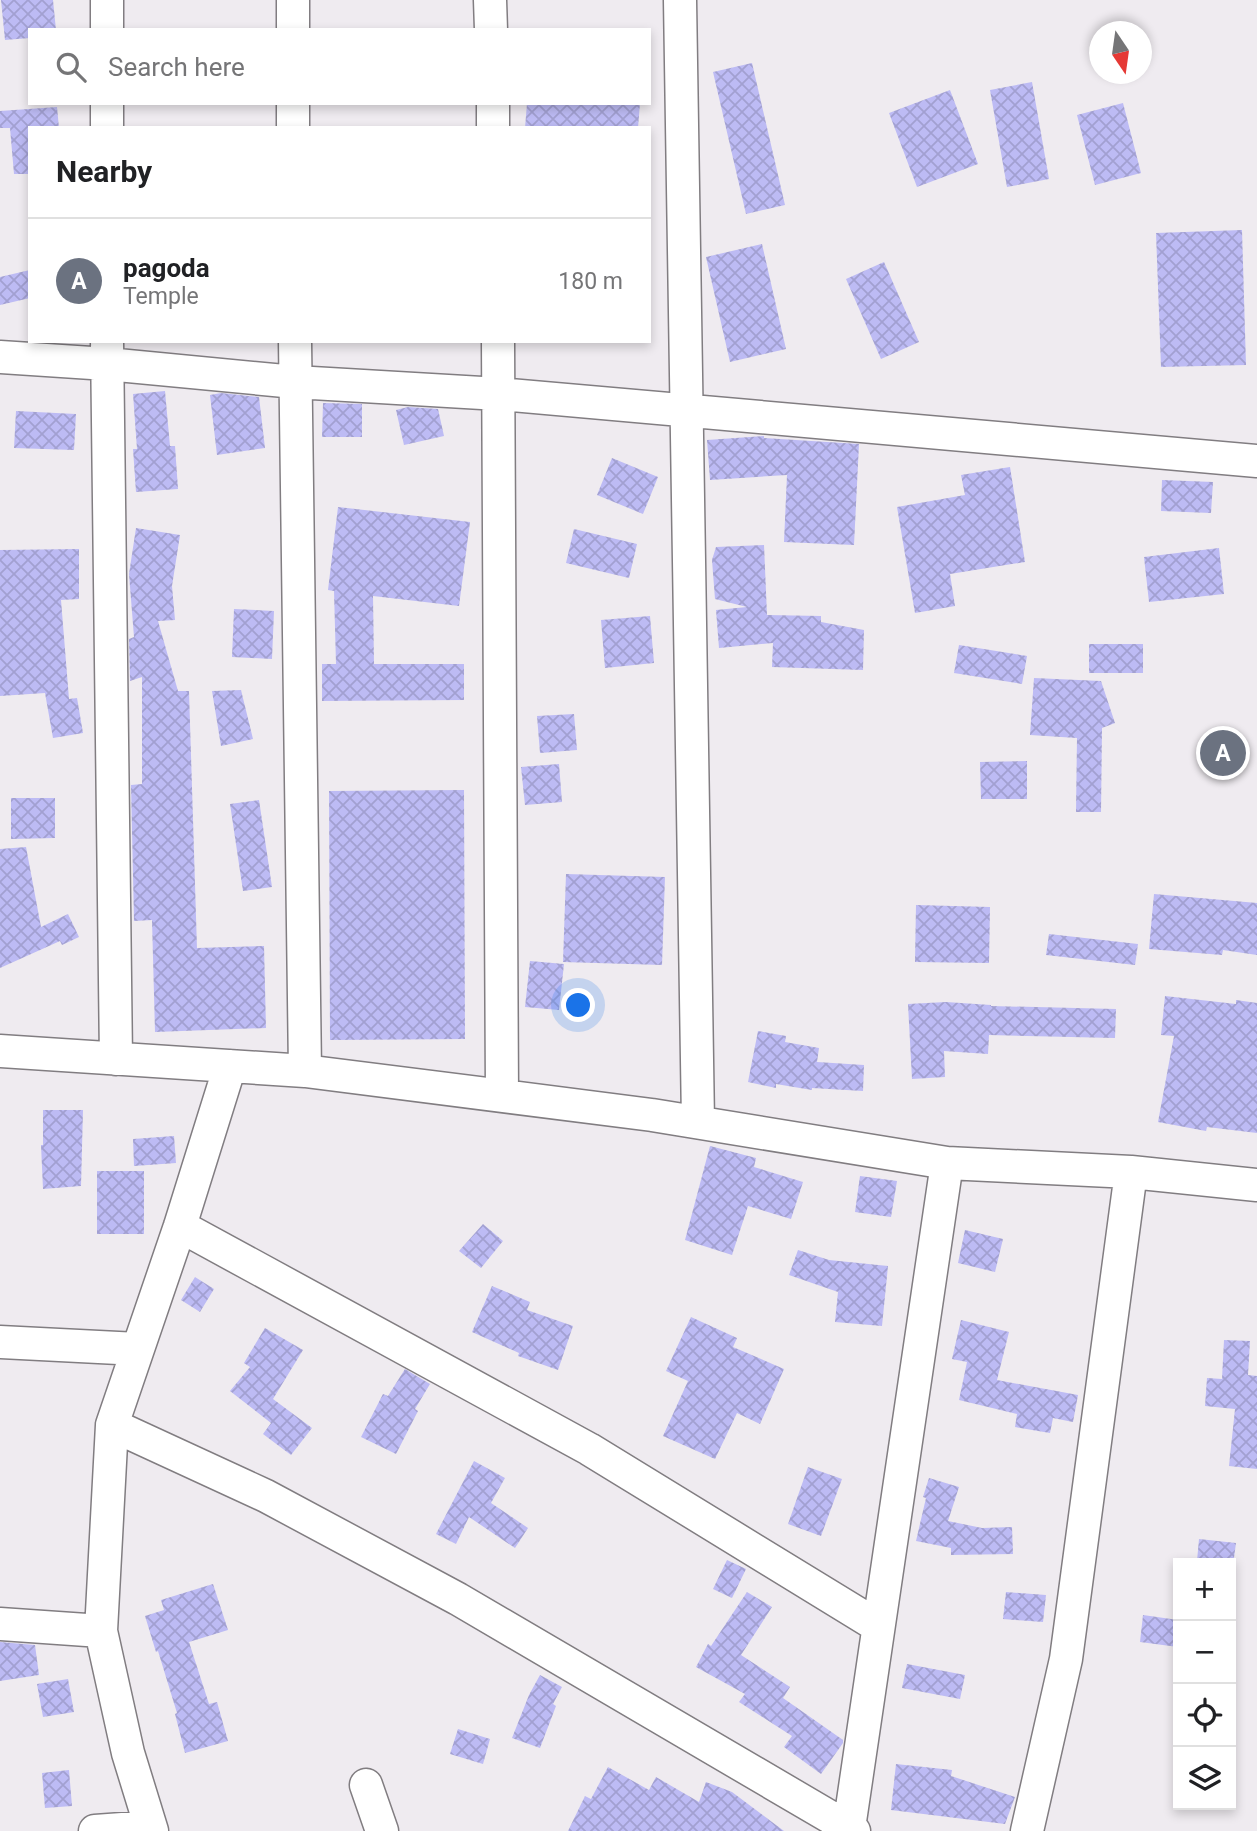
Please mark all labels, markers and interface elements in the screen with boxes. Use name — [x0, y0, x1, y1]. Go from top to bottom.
north arrow — [1089, 21, 1152, 84]
search box — [28, 28, 651, 105]
icon: search — [52, 48, 90, 86]
text: Search here — [108, 52, 245, 82]
text: Nearby — [56, 154, 152, 189]
text: pagoda — [123, 253, 210, 283]
text: A — [71, 268, 87, 295]
text: 180 m — [558, 268, 623, 295]
text: Temple — [123, 283, 199, 310]
pin: A — [1200, 727, 1246, 779]
your location — [561, 988, 595, 1022]
map controls — [1173, 1558, 1236, 1810]
button: + — [1173, 1558, 1236, 1621]
button: − — [1173, 1621, 1236, 1684]
button: locate — [1173, 1684, 1236, 1747]
button: layers — [1173, 1747, 1236, 1810]

